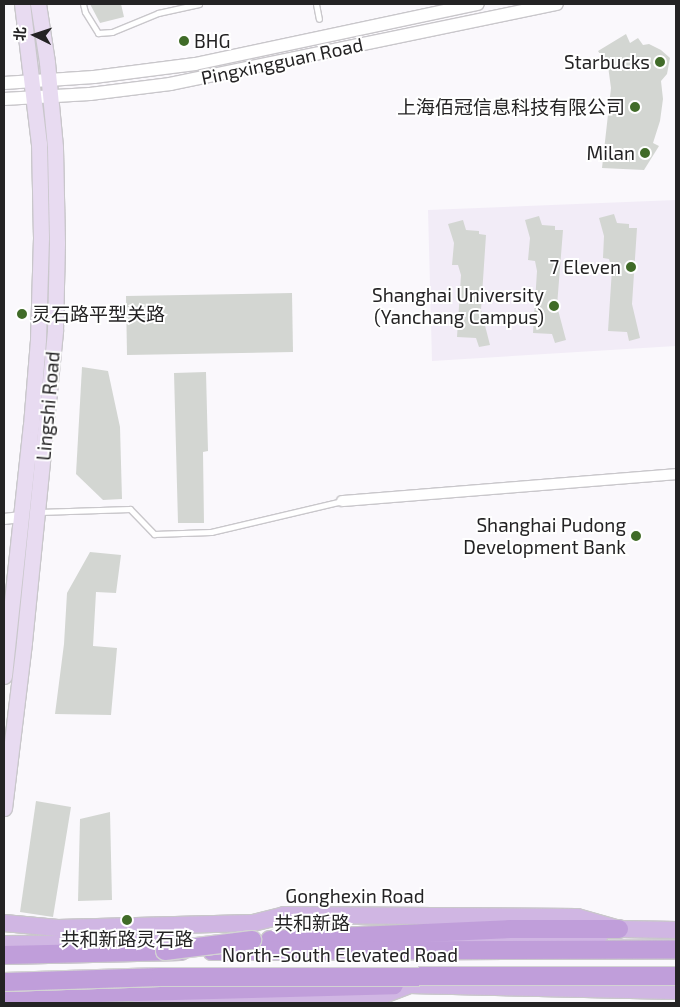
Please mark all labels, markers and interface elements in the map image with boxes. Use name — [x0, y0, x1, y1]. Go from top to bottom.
north arrow — [10, 10, 60, 60]
text: 北 — [11, 26, 29, 41]
place label: BHG — [194, 30, 230, 52]
street label: Pingxingguan Road — [199, 33, 365, 89]
marker: BHG — [178, 35, 190, 47]
place label: Starbucks — [564, 51, 650, 73]
marker: Starbucks — [654, 56, 666, 68]
place label: 上海佰冠信息科技有限公司 — [397, 96, 625, 118]
marker: 上海佰冠信息科技有限公司 — [629, 101, 641, 113]
place label: Milan — [587, 142, 635, 164]
marker: Milan — [639, 147, 651, 159]
place label: 7 Eleven — [549, 256, 621, 278]
marker: 7 Eleven — [625, 261, 637, 273]
place label: Shanghai University (Yanchang Campus) — [372, 284, 544, 328]
marker: Shanghai University (Yanchang Campus) — [548, 300, 560, 312]
place label: 灵石路平型关路 — [32, 303, 165, 325]
marker: 灵石路平型关路 — [16, 308, 28, 320]
street label: Lingshi Road — [32, 350, 64, 462]
place label: Shanghai Pudong Development Bank — [463, 514, 626, 558]
marker: Shanghai Pudong Development Bank — [630, 530, 642, 542]
street label: Gonghexin Road — [285, 885, 425, 907]
street label: 共和新路 — [274, 912, 350, 934]
marker: 共和新路灵石路 — [121, 914, 133, 926]
place label: 共和新路灵石路 — [61, 928, 193, 950]
street label: North-South Elevated Road — [222, 944, 458, 966]

